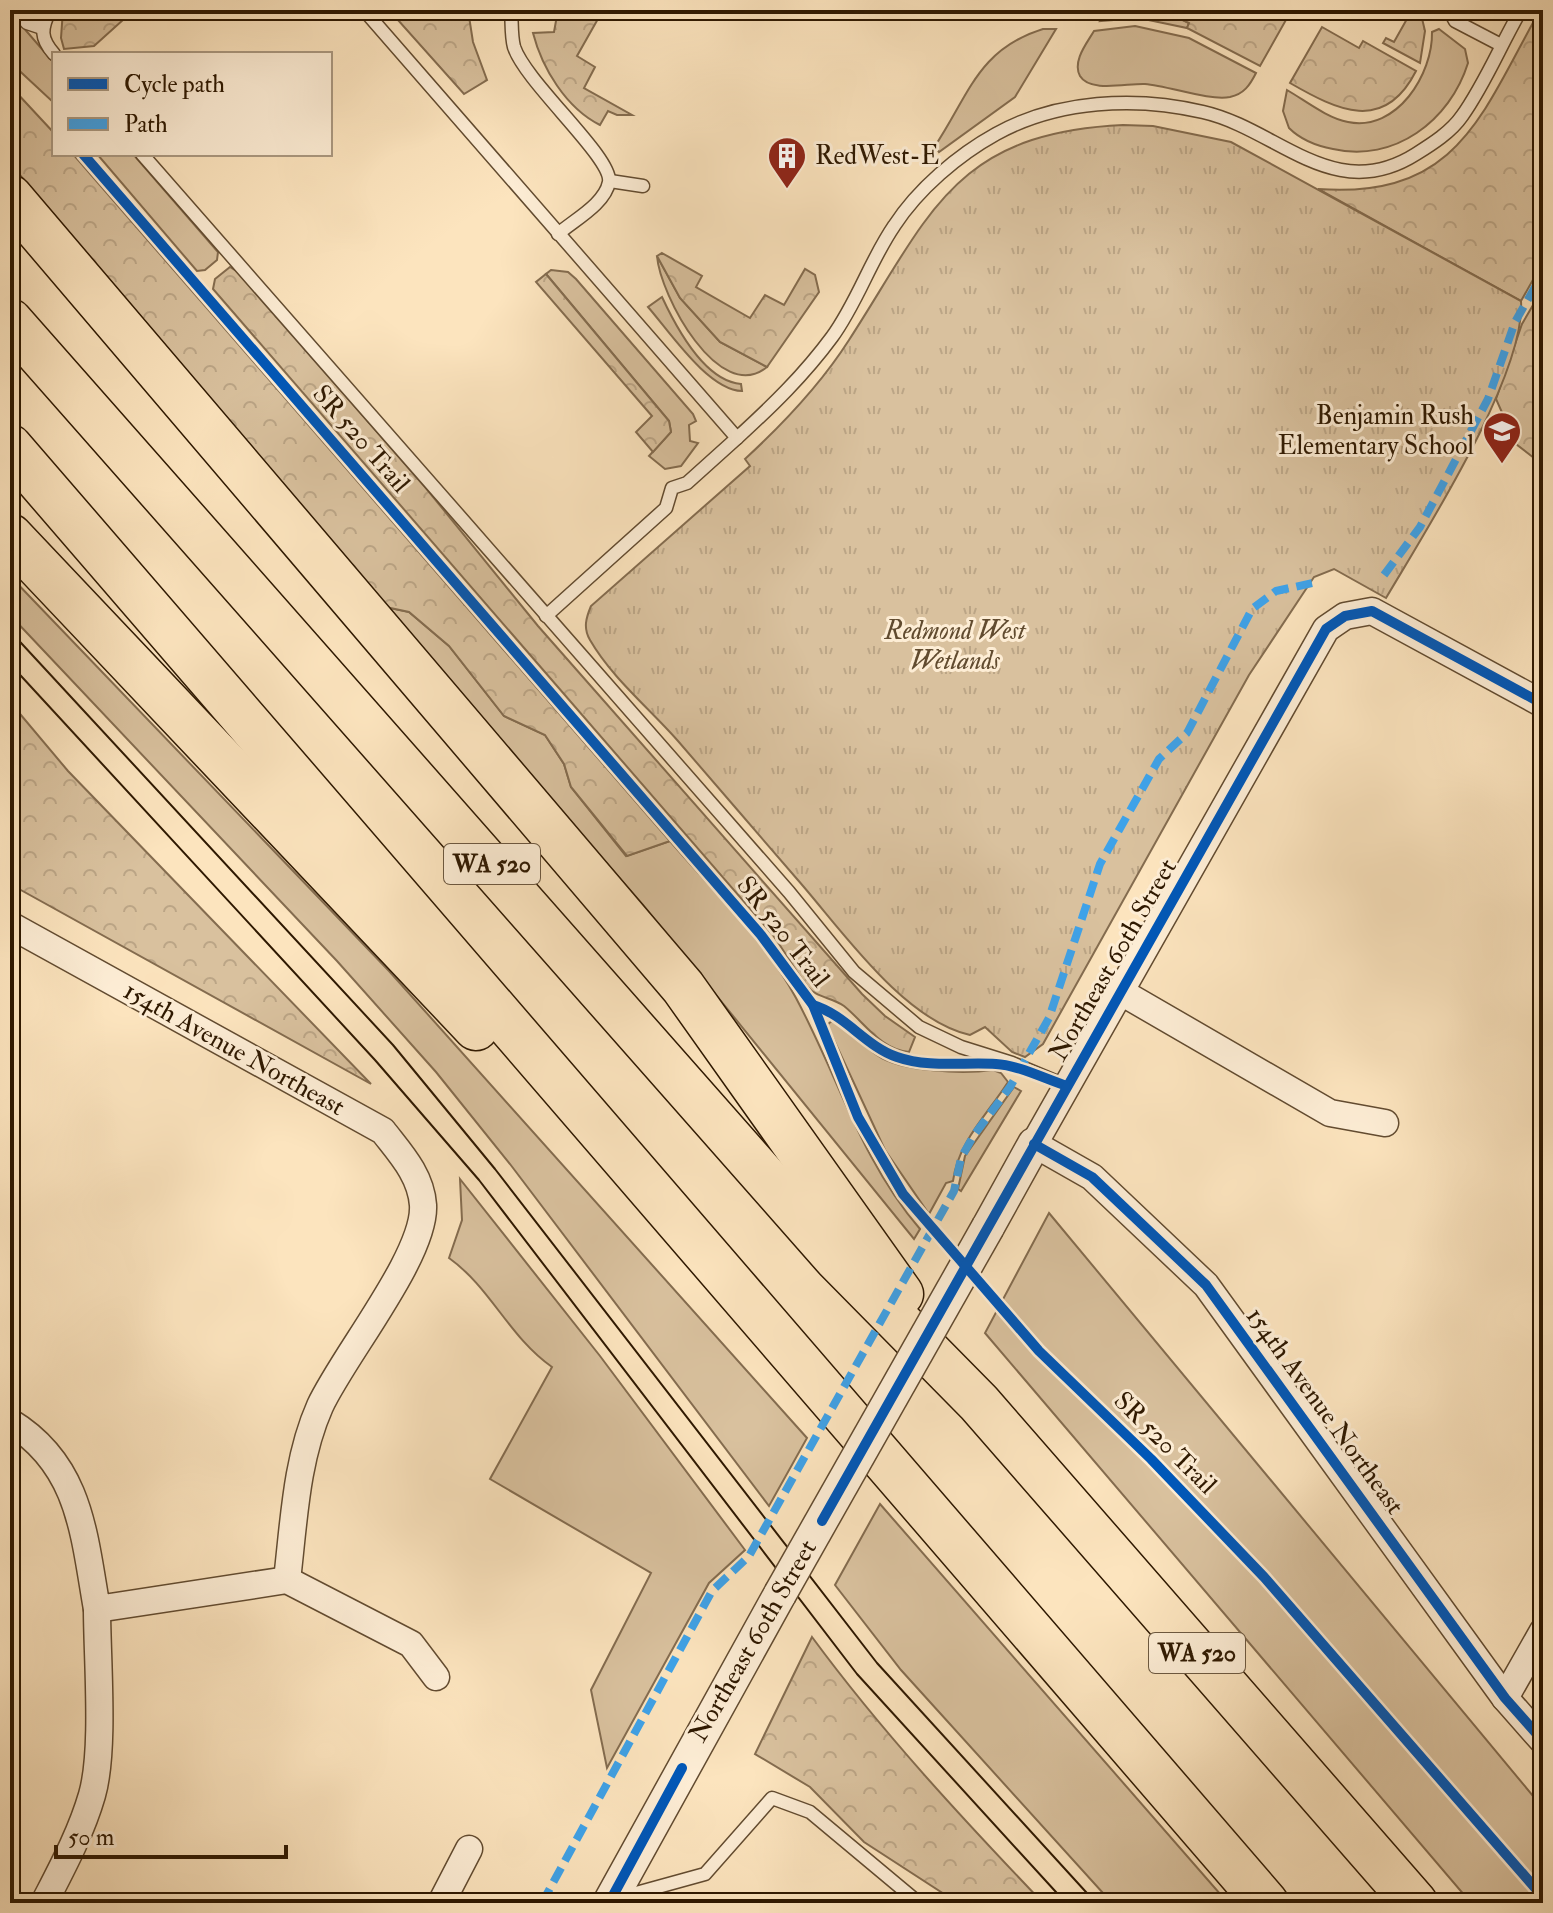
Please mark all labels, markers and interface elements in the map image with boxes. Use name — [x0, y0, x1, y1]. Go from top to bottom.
legend — [52, 52, 332, 156]
text: Cycle path — [124, 69, 225, 100]
text: Path — [124, 109, 168, 140]
building icon: RedWest-E — [766, 135, 808, 190]
place label: RedWest-E — [815, 140, 939, 172]
street label: SR 520 Trail — [306, 379, 417, 500]
place label: Benjamin Rush Elementary School — [1278, 400, 1474, 462]
school or university icon: Benjamin Rush Elementary School — [1481, 410, 1523, 465]
park label: Redmond West Wetlands — [883, 615, 1027, 677]
road number: WA 520 — [444, 844, 540, 884]
street label: Northeast 60th Street — [1042, 853, 1184, 1067]
street label: SR 520 Trail — [730, 870, 837, 994]
street label: 154th Avenue Northeast — [118, 975, 350, 1123]
street label: 154th Avenue Northeast — [1239, 1301, 1411, 1521]
street label: SR 520 Trail — [1107, 1385, 1223, 1501]
street label: Northeast 60th Street — [682, 1534, 824, 1748]
road number: WA 520 — [1149, 1633, 1245, 1673]
scale bar — [56, 1809, 286, 1859]
text: 50 m — [68, 1822, 115, 1853]

